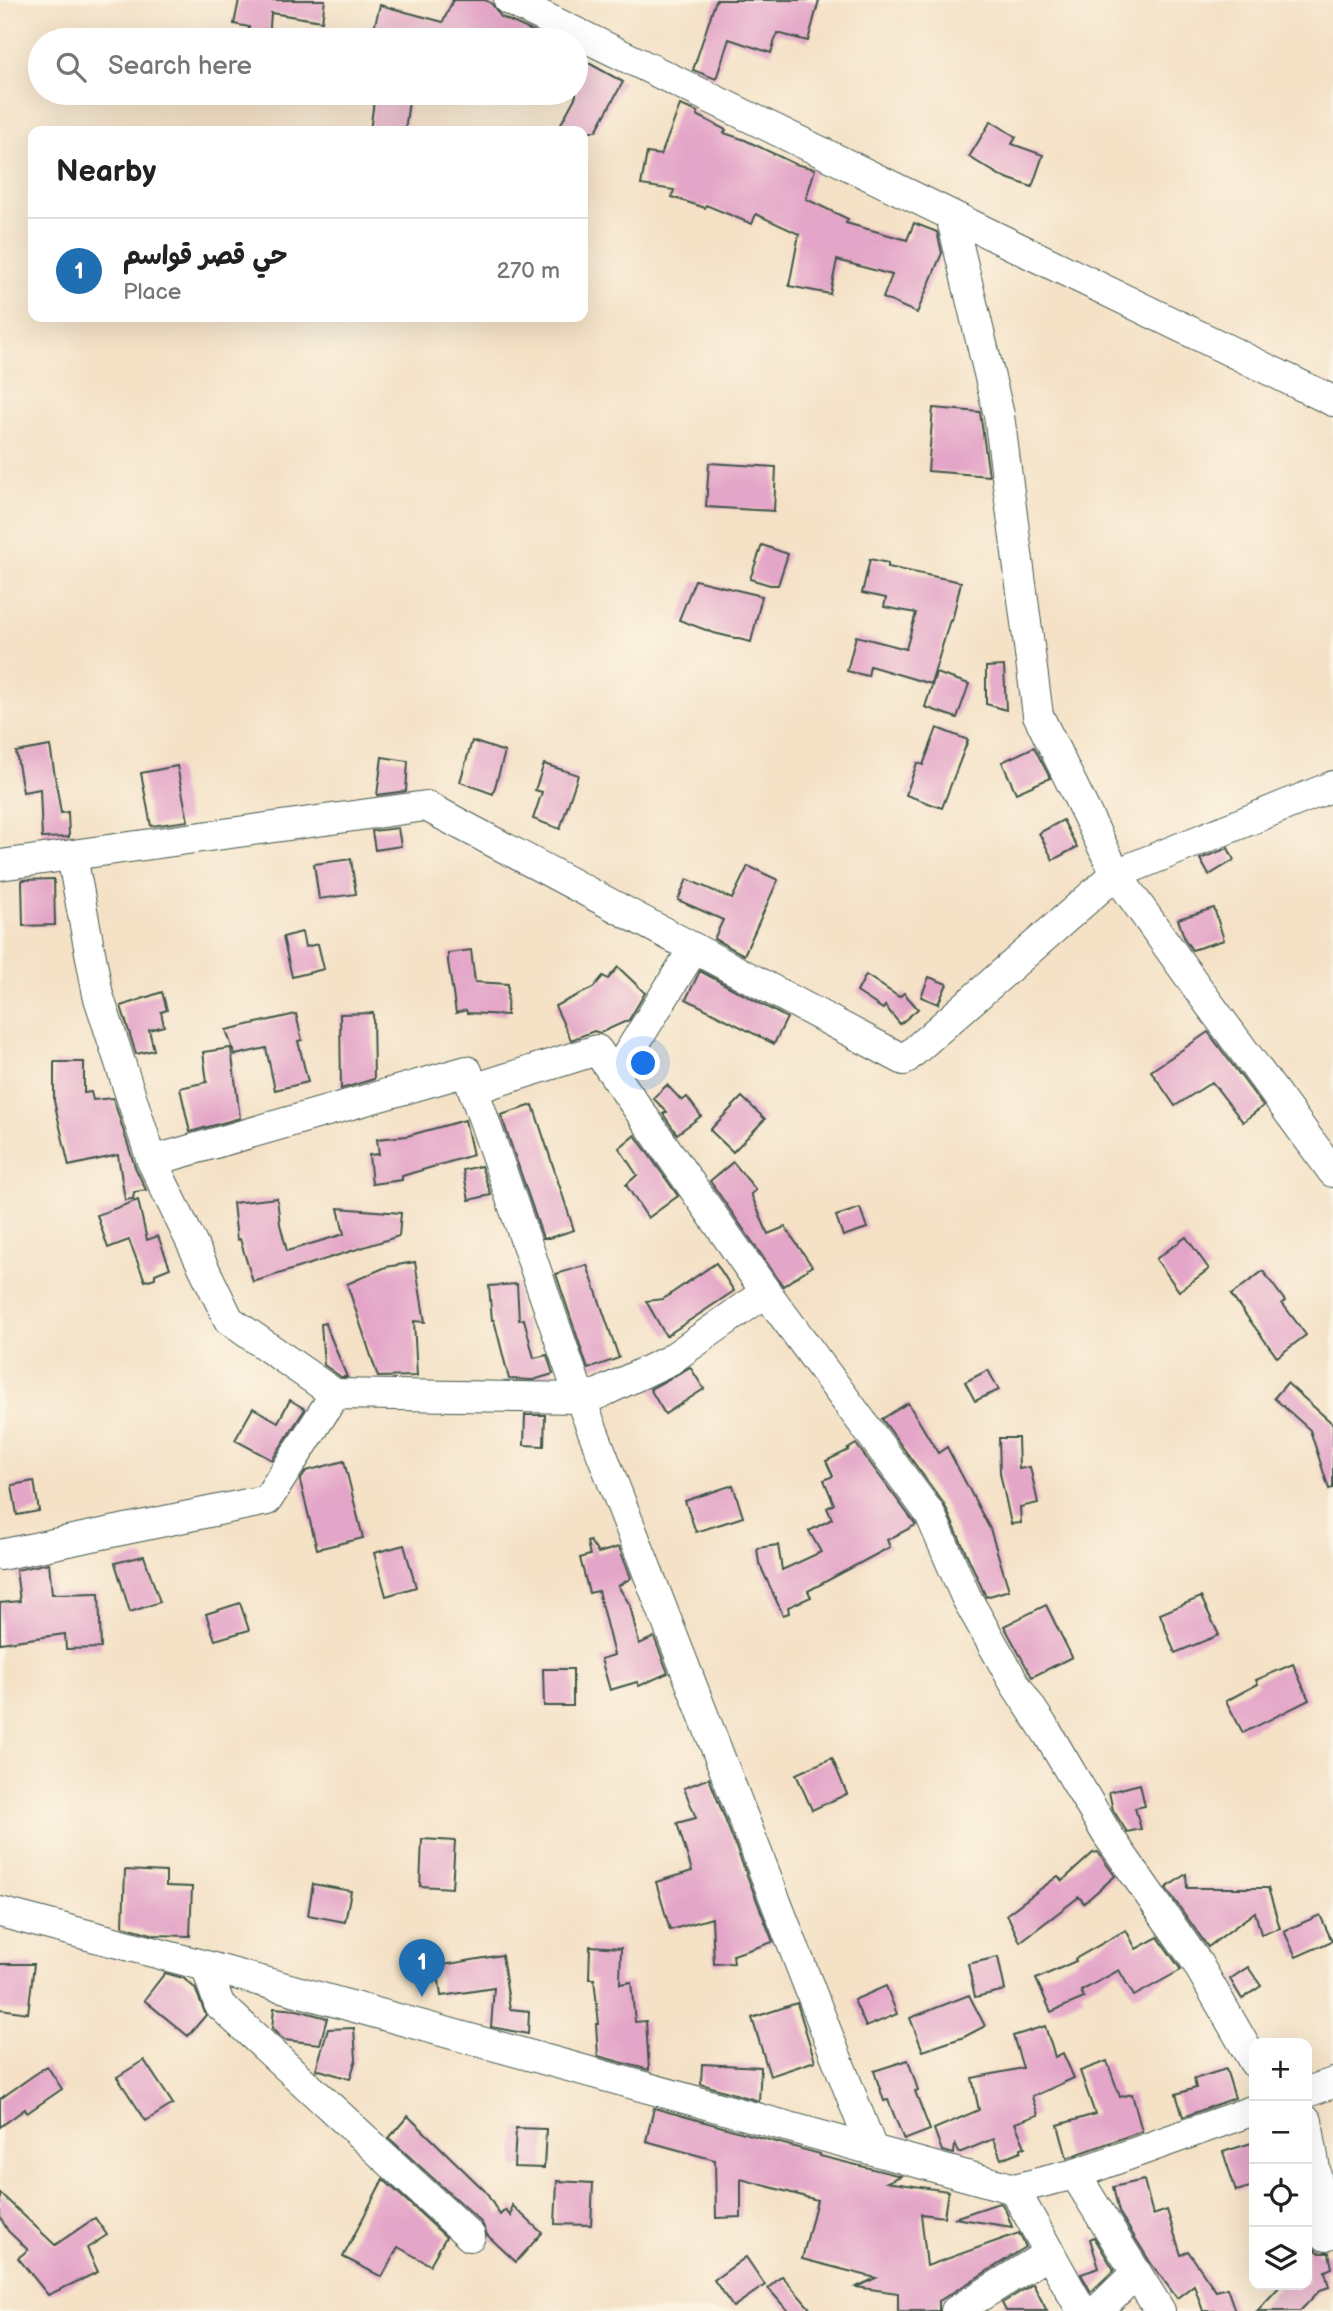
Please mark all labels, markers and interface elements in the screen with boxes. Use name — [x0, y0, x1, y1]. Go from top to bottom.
search box — [28, 28, 588, 105]
icon: search — [52, 48, 90, 86]
text: Search here — [108, 51, 252, 82]
text: Nearby — [56, 154, 156, 190]
text: حي قصر قواسم — [123, 241, 288, 272]
text: 1 — [74, 257, 84, 285]
text: 270 m — [496, 257, 560, 285]
text: Place — [123, 278, 181, 306]
your location — [626, 1046, 660, 1080]
pin: 1 — [399, 1939, 445, 1997]
map controls — [1249, 2038, 1312, 2290]
button: + — [1249, 2038, 1312, 2101]
button: − — [1249, 2101, 1312, 2164]
button: locate — [1249, 2164, 1312, 2227]
button: layers — [1249, 2227, 1312, 2290]

